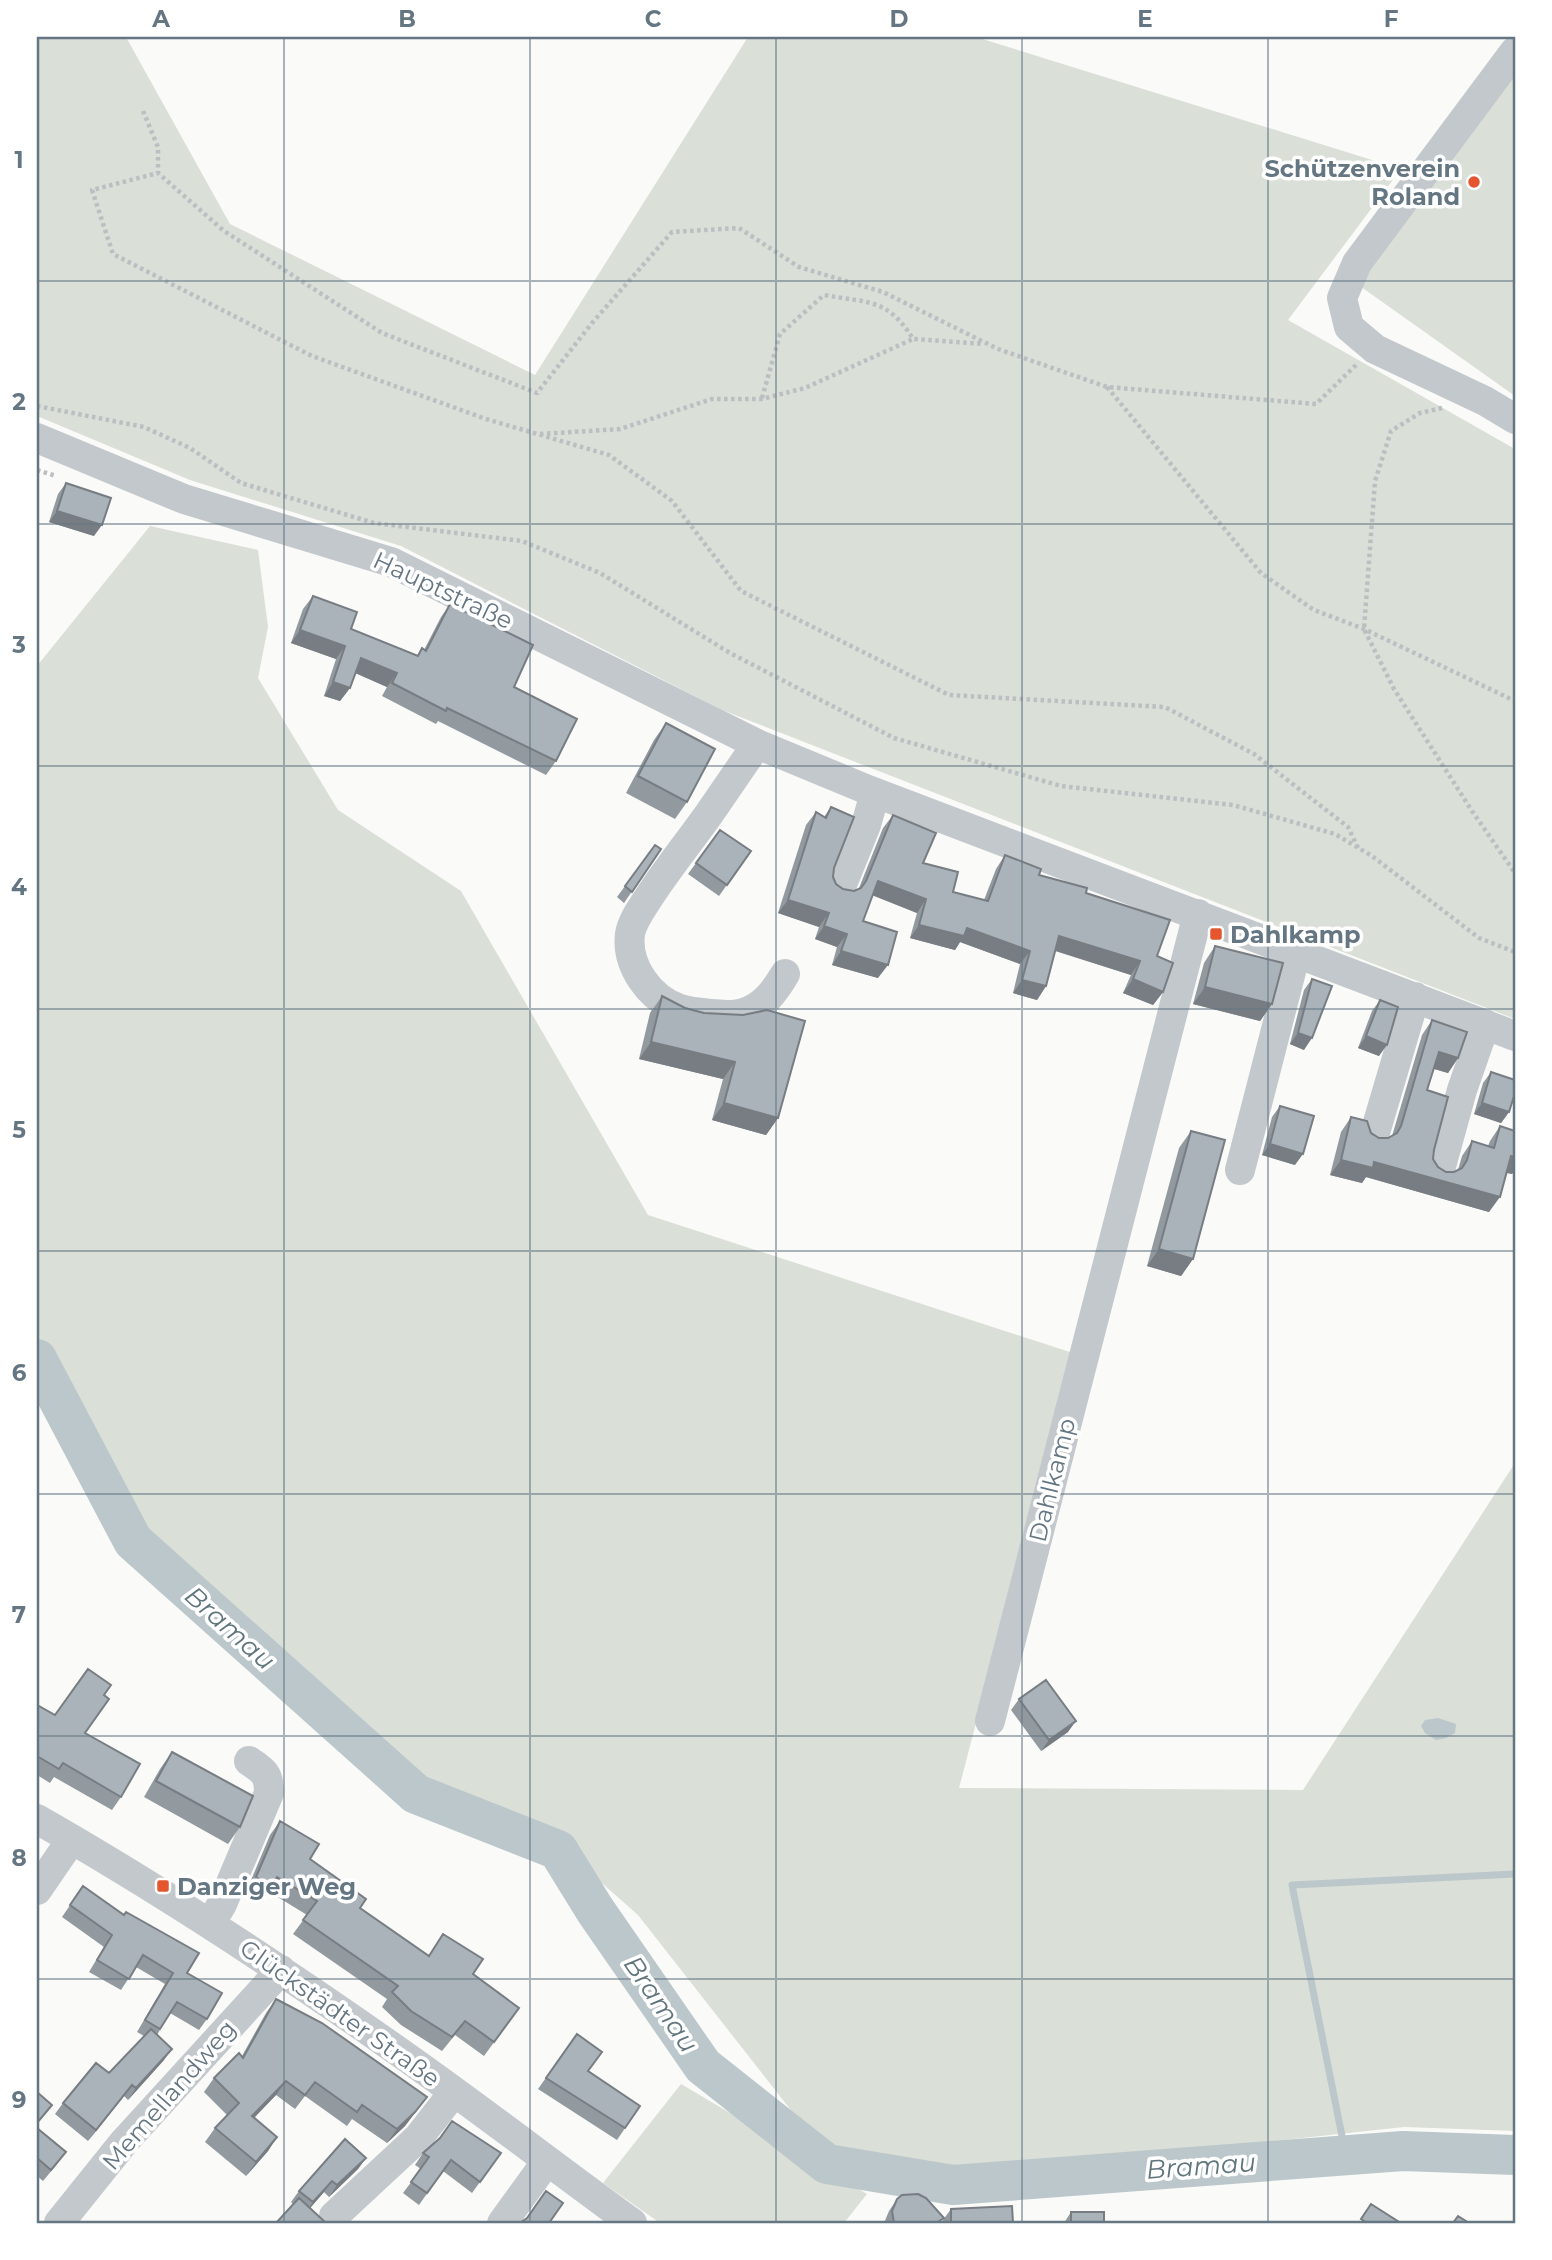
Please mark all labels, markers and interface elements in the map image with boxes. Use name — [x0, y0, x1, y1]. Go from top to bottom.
text: A — [151, 5, 170, 33]
text: B — [398, 5, 416, 33]
text: C — [645, 5, 662, 33]
text: D — [890, 5, 909, 33]
text: E — [1137, 5, 1153, 33]
text: F — [1384, 5, 1399, 33]
text: 1 — [14, 146, 24, 174]
place label: Schützenverein Roland — [1264, 154, 1460, 211]
marker: Schützenverein Roland — [1466, 174, 1482, 190]
text: 2 — [12, 388, 26, 416]
street label: Hauptstraße — [369, 545, 517, 635]
text: 3 — [11, 631, 26, 659]
text: 4 — [11, 873, 27, 901]
place label: Dahlkamp — [1230, 920, 1360, 949]
marker: Dahlkamp — [1208, 926, 1224, 942]
text: 5 — [12, 1116, 26, 1144]
text: 6 — [12, 1359, 27, 1387]
street label: Dahlkamp — [1023, 1415, 1081, 1545]
water label: Bramau — [178, 1579, 282, 1677]
text: 7 — [12, 1601, 26, 1629]
text: 8 — [11, 1844, 27, 1872]
place label: Danziger Weg — [177, 1872, 356, 1901]
marker: Danziger Weg — [155, 1878, 171, 1894]
street label: Glückstädter Straße — [235, 1933, 445, 2093]
water label: Bramau — [617, 1949, 705, 2059]
street label: Memellandweg — [96, 2014, 242, 2176]
text: 9 — [12, 2086, 26, 2114]
water label: Bramau — [1145, 2146, 1257, 2186]

